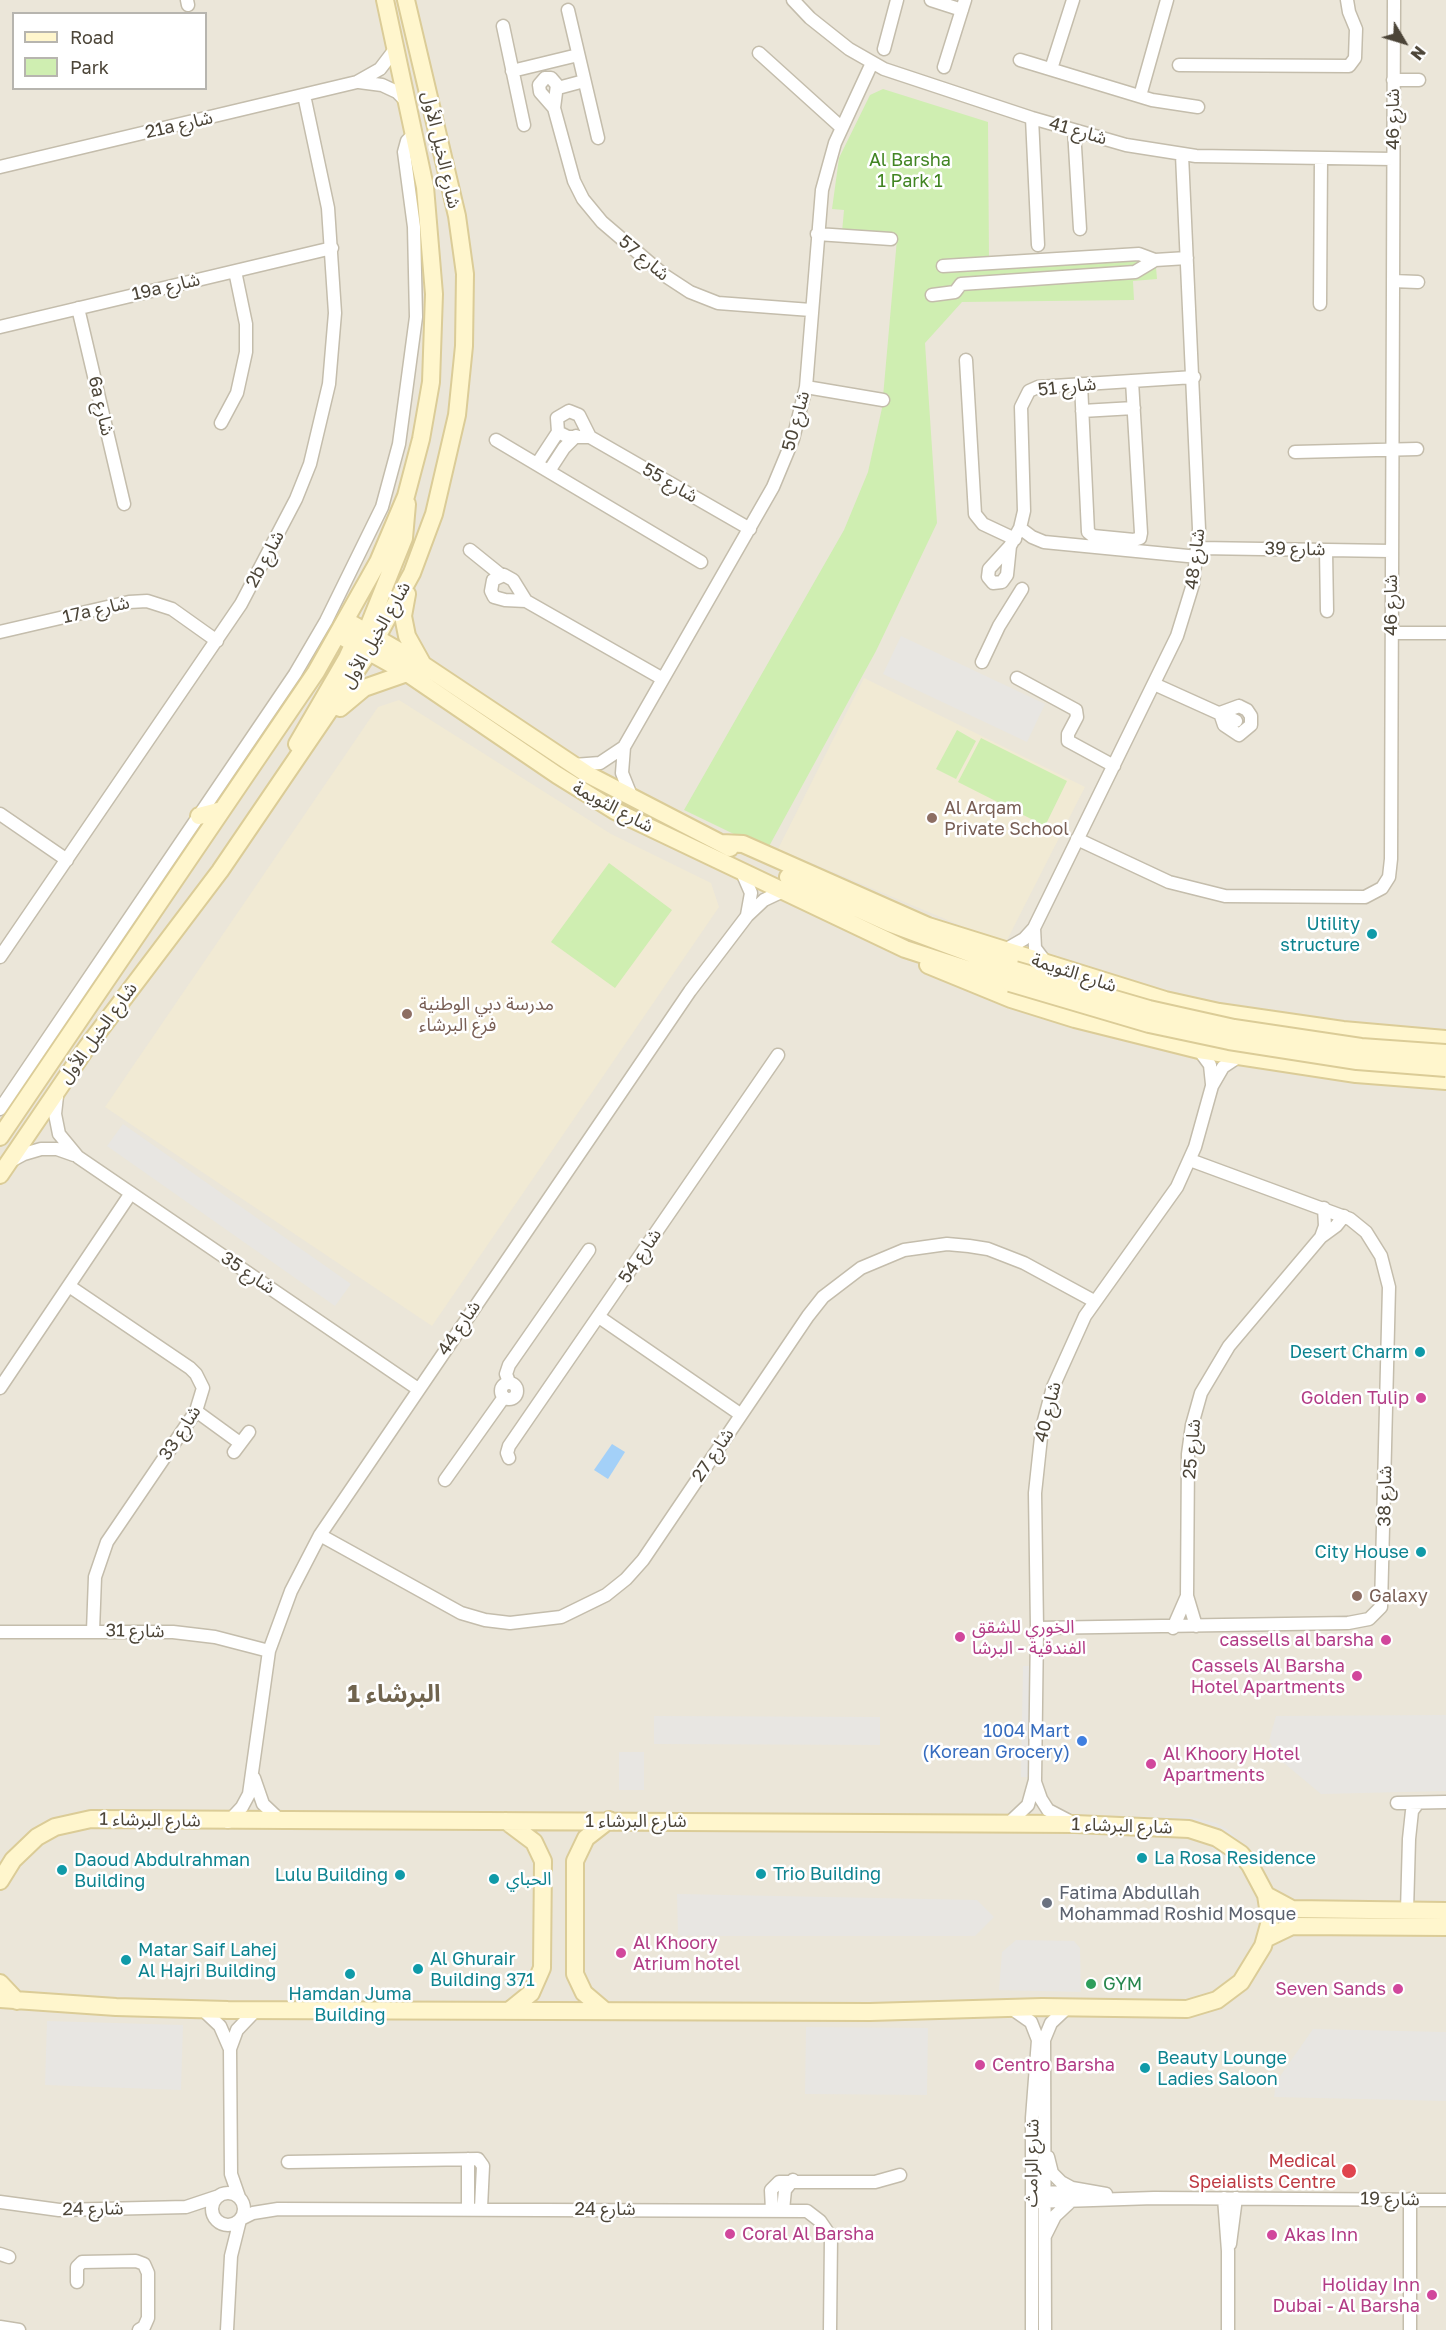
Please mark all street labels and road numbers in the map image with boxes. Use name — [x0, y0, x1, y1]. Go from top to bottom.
street label: شارع 46 — [1382, 88, 1404, 150]
street label: شارع الخيل الأول — [417, 89, 465, 211]
street label: 21a شارع — [143, 107, 215, 143]
street label: شارع 41 — [1047, 112, 1109, 150]
street label: شارع 57 — [614, 231, 674, 285]
street label: 19a شارع — [130, 269, 202, 305]
street label: شارع 51 — [1037, 373, 1097, 401]
street label: 6a شارع — [84, 374, 118, 438]
street label: شارع 50 — [778, 389, 814, 453]
street label: شارع 55 — [638, 459, 702, 507]
street label: 2b شارع — [241, 527, 289, 591]
street label: شارع 48 — [1181, 527, 1209, 591]
street label: شارع 39 — [1264, 538, 1326, 560]
street label: شارع 46 — [1380, 574, 1402, 636]
street label: شارع الخيل الأول — [337, 578, 415, 692]
street label: 17a شارع — [60, 592, 132, 628]
street label: شارع الثويمة — [569, 777, 657, 837]
street label: شارع الثويمة — [1029, 949, 1119, 997]
street label: شارع الخيل الأول — [54, 978, 142, 1088]
street label: شارع 54 — [614, 1225, 666, 1287]
street label: شارع 35 — [217, 1247, 279, 1299]
street label: شارع 44 — [433, 1296, 485, 1360]
street label: شارع 40 — [1030, 1379, 1066, 1445]
street label: شارع 33 — [154, 1402, 206, 1464]
street label: شارع 25 — [1179, 1418, 1205, 1480]
street label: شارع 27 — [687, 1424, 739, 1486]
street label: شارع 38 — [1374, 1465, 1396, 1527]
street label: شارع 31 — [105, 1620, 165, 1642]
street label: شارع البرشاء 1 — [99, 1808, 201, 1832]
street label: شارع البرشاء 1 — [585, 1810, 687, 1832]
street label: شارع البرشاء 1 — [1071, 1813, 1173, 1839]
street label: شارع الرامث — [1020, 2119, 1044, 2207]
street label: شارع 19 — [1360, 2188, 1420, 2210]
street label: شارع 24 — [62, 2198, 124, 2220]
street label: شارع 24 — [574, 2198, 636, 2220]

